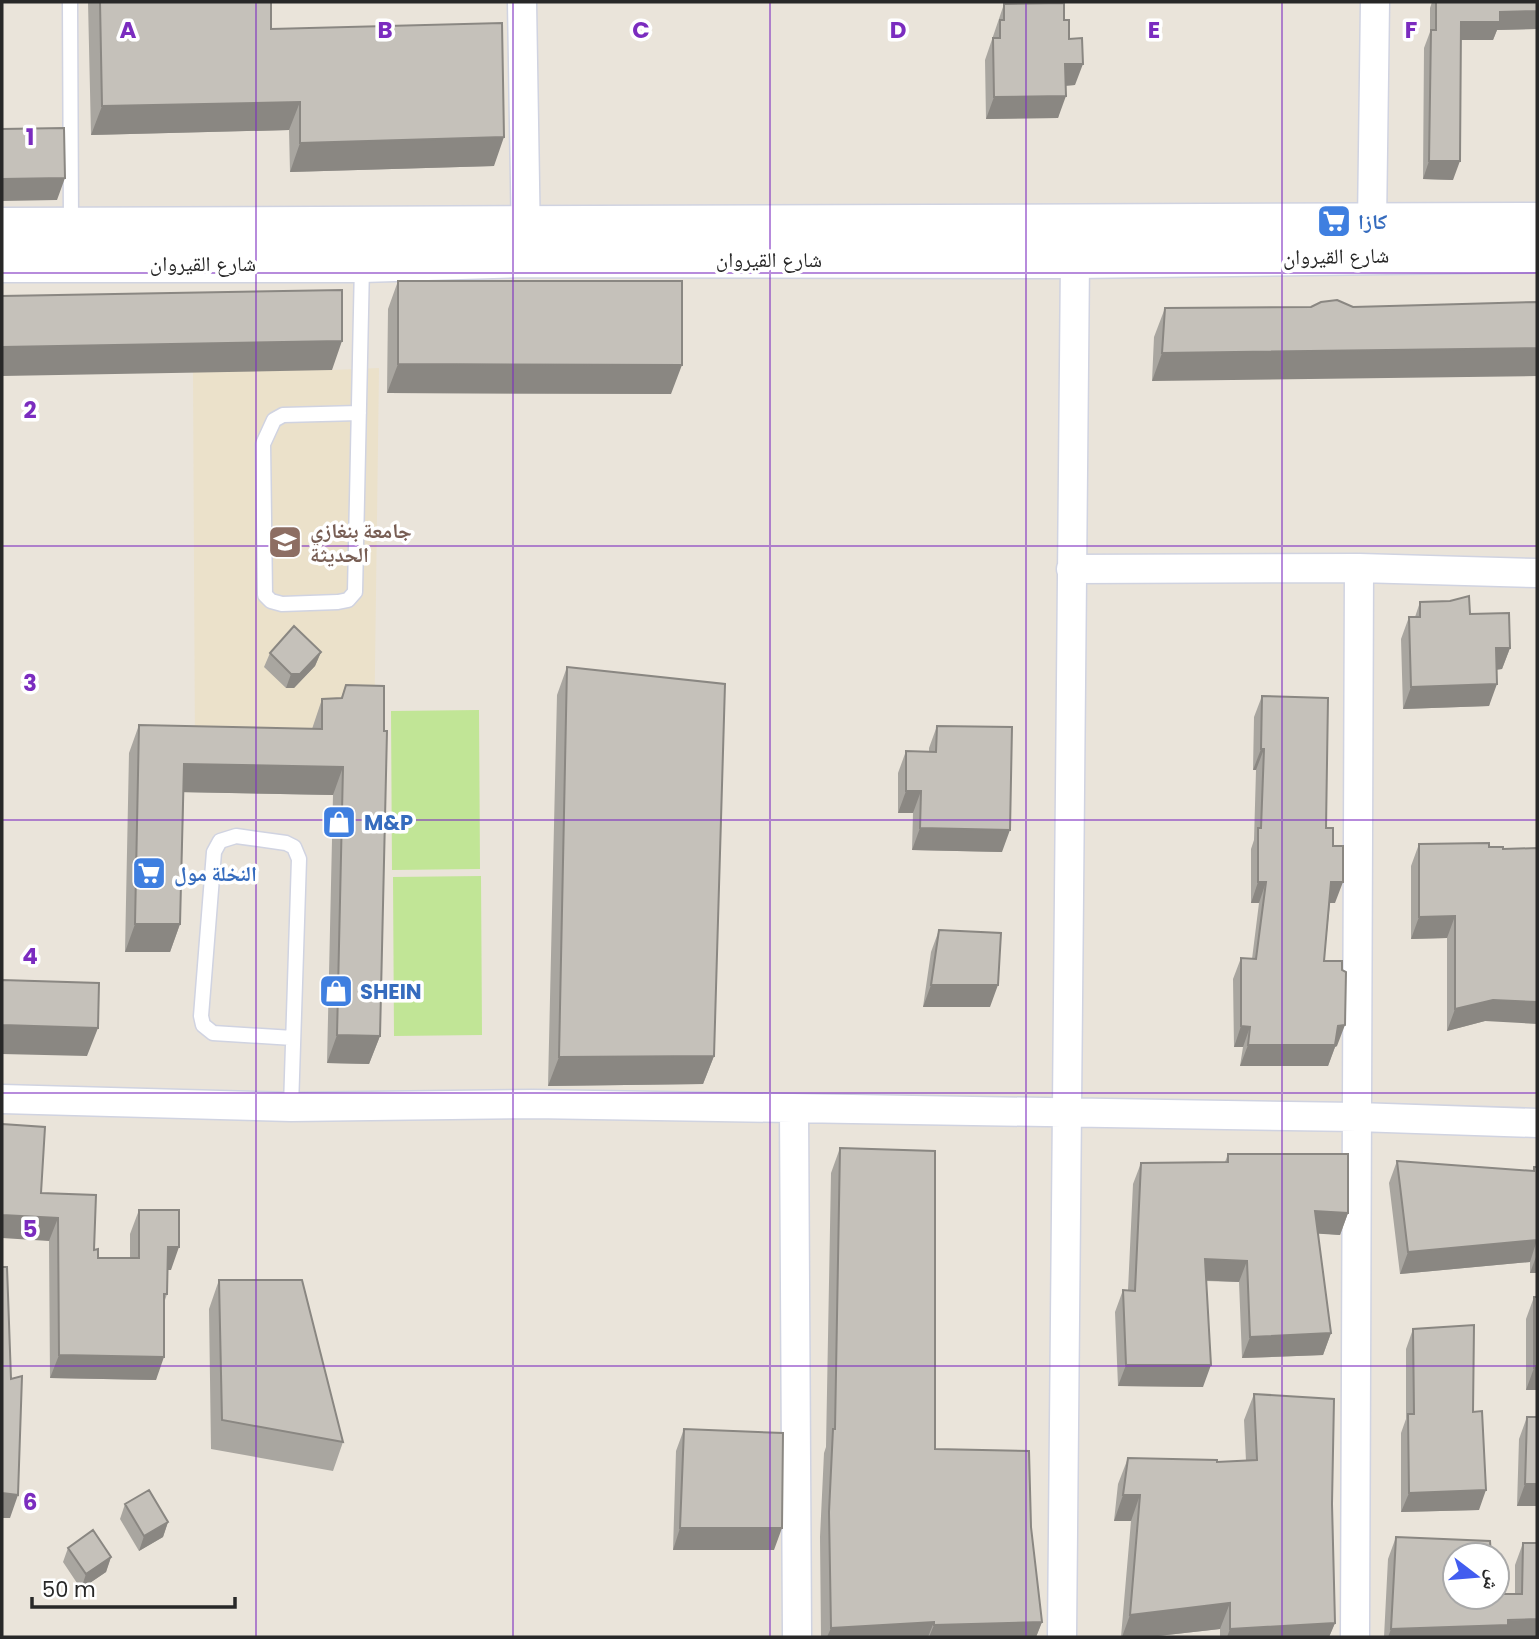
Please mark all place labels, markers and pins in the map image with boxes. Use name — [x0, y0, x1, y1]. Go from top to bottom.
supermarket icon: كازا — [1315, 202, 1353, 240]
place label: كازا — [1358, 207, 1387, 236]
place label: جامعة بنغازي الحديثة — [310, 516, 412, 569]
school or university icon: جامعة بنغازي الحديثة — [266, 523, 304, 561]
shop icon: M&P — [320, 803, 358, 841]
place label: M&P — [364, 808, 413, 837]
supermarket icon: النخلة مول — [130, 854, 168, 892]
place label: النخلة مول — [174, 859, 257, 888]
shop icon: SHEIN — [317, 972, 355, 1010]
place label: SHEIN — [360, 977, 422, 1006]

